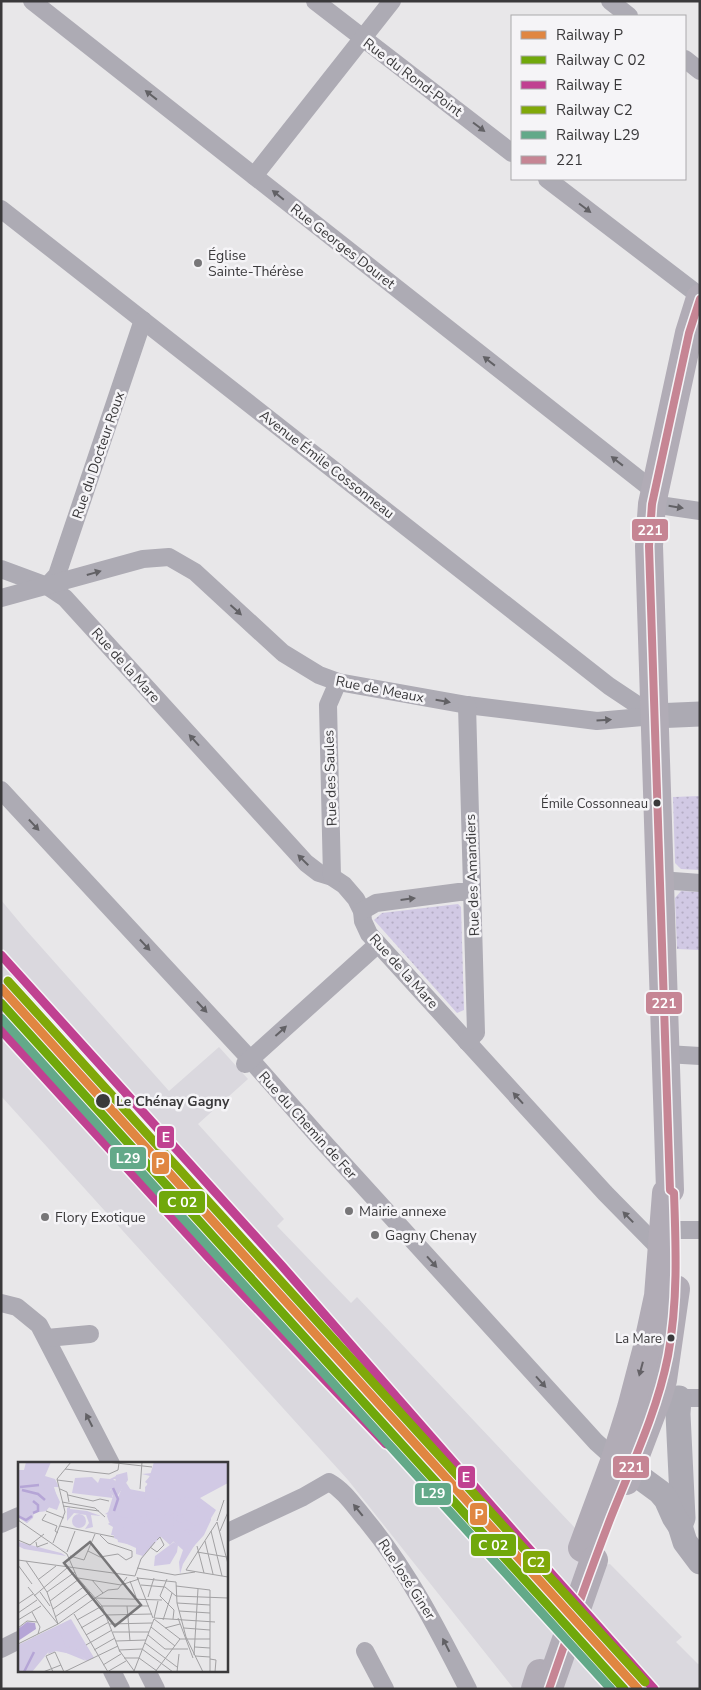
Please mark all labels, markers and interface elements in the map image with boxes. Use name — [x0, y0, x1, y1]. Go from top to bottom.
legend — [511, 15, 686, 180]
text: Railway P — [556, 25, 624, 45]
street label: Rue du Rond-Point — [359, 34, 466, 121]
text: Railway C 02 — [556, 50, 646, 70]
text: Railway E — [556, 75, 622, 95]
one-way arrow — [144, 89, 157, 100]
text: Railway C2 — [556, 100, 633, 120]
one-way arrow — [472, 122, 486, 132]
text: Railway L29 — [556, 125, 640, 145]
text: 221 — [556, 150, 583, 170]
one-way arrow — [272, 190, 285, 201]
street label: Rue Georges Douret — [286, 200, 399, 293]
one-way arrow — [579, 203, 592, 214]
place label: Église Sainte-Thérèse — [208, 246, 303, 281]
marker: Église Sainte-Thérèse — [192, 257, 204, 269]
one-way arrow — [482, 355, 495, 366]
street label: Rue du Docteur Roux — [68, 388, 129, 521]
street label: Avenue Émile Cossonneau — [255, 406, 398, 523]
one-way arrow — [610, 455, 623, 466]
one-way arrow — [668, 503, 684, 511]
line badge: 221 — [631, 518, 669, 542]
text: 221 — [637, 521, 663, 540]
one-way arrow — [87, 568, 102, 576]
one-way arrow — [230, 604, 242, 616]
street label: Rue de la Mare — [87, 624, 164, 707]
street label: Rue de Meaux — [334, 672, 426, 707]
one-way arrow — [435, 697, 451, 705]
one-way arrow — [596, 716, 612, 724]
street label: Rue des Saules — [319, 729, 342, 826]
one-way arrow — [188, 733, 199, 746]
place label: Émile Cossonneau — [541, 794, 648, 813]
marker: Émile Cossonneau — [652, 798, 662, 808]
street label: Rue des Amandiers — [461, 813, 484, 936]
one-way arrow — [28, 819, 40, 831]
one-way arrow — [297, 854, 309, 866]
one-way arrow — [401, 894, 417, 902]
street label: Rue de la Mare — [365, 930, 442, 1013]
one-way arrow — [139, 938, 150, 951]
line badge: 221 — [645, 991, 683, 1015]
text: 221 — [651, 994, 677, 1013]
one-way arrow — [196, 1000, 208, 1012]
one-way arrow — [275, 1025, 287, 1037]
street label: Rue du Chemin de Fer — [254, 1067, 361, 1183]
marker: Le Chénay Gagny — [94, 1092, 112, 1110]
place label: Le Chénay Gagny — [116, 1092, 230, 1111]
one-way arrow — [512, 1092, 524, 1104]
line badge: E — [156, 1125, 175, 1149]
text: E — [162, 1128, 170, 1147]
line badge: L29 — [109, 1146, 147, 1170]
text: L29 — [116, 1149, 140, 1168]
line badge: P — [151, 1151, 170, 1175]
text: P — [155, 1154, 165, 1173]
line badge: C 02 — [158, 1190, 206, 1214]
text: C 02 — [167, 1193, 197, 1212]
place label: Mairie annexe — [359, 1202, 446, 1221]
marker: Mairie annexe — [343, 1205, 355, 1217]
place label: Flory Exotique — [55, 1208, 145, 1227]
marker: Flory Exotique — [39, 1211, 51, 1223]
one-way arrow — [622, 1212, 634, 1224]
place label: Gagny Chenay — [385, 1226, 478, 1245]
marker: Gagny Chenay — [369, 1229, 381, 1241]
one-way arrow — [426, 1255, 438, 1267]
place label: La Mare — [615, 1330, 662, 1348]
marker: La Mare — [666, 1333, 676, 1343]
one-way arrow — [637, 1361, 645, 1376]
one-way arrow — [535, 1376, 547, 1388]
one-way arrow — [85, 1413, 93, 1428]
line badge: 221 — [612, 1455, 650, 1479]
text: 221 — [618, 1458, 644, 1477]
inset map — [18, 1462, 228, 1672]
line badge: E — [457, 1465, 476, 1489]
text: E — [462, 1468, 470, 1487]
line badge: L29 — [414, 1482, 452, 1506]
text: L29 — [421, 1484, 445, 1503]
line badge: P — [469, 1502, 488, 1526]
one-way arrow — [352, 1503, 363, 1516]
text: P — [474, 1505, 484, 1524]
line badge: C 02 — [470, 1533, 517, 1557]
street label: Rue José Giner — [374, 1535, 440, 1623]
text: C 02 — [478, 1536, 508, 1555]
line badge: C2 — [522, 1550, 551, 1574]
text: C2 — [527, 1553, 545, 1572]
one-way arrow — [442, 1638, 450, 1653]

